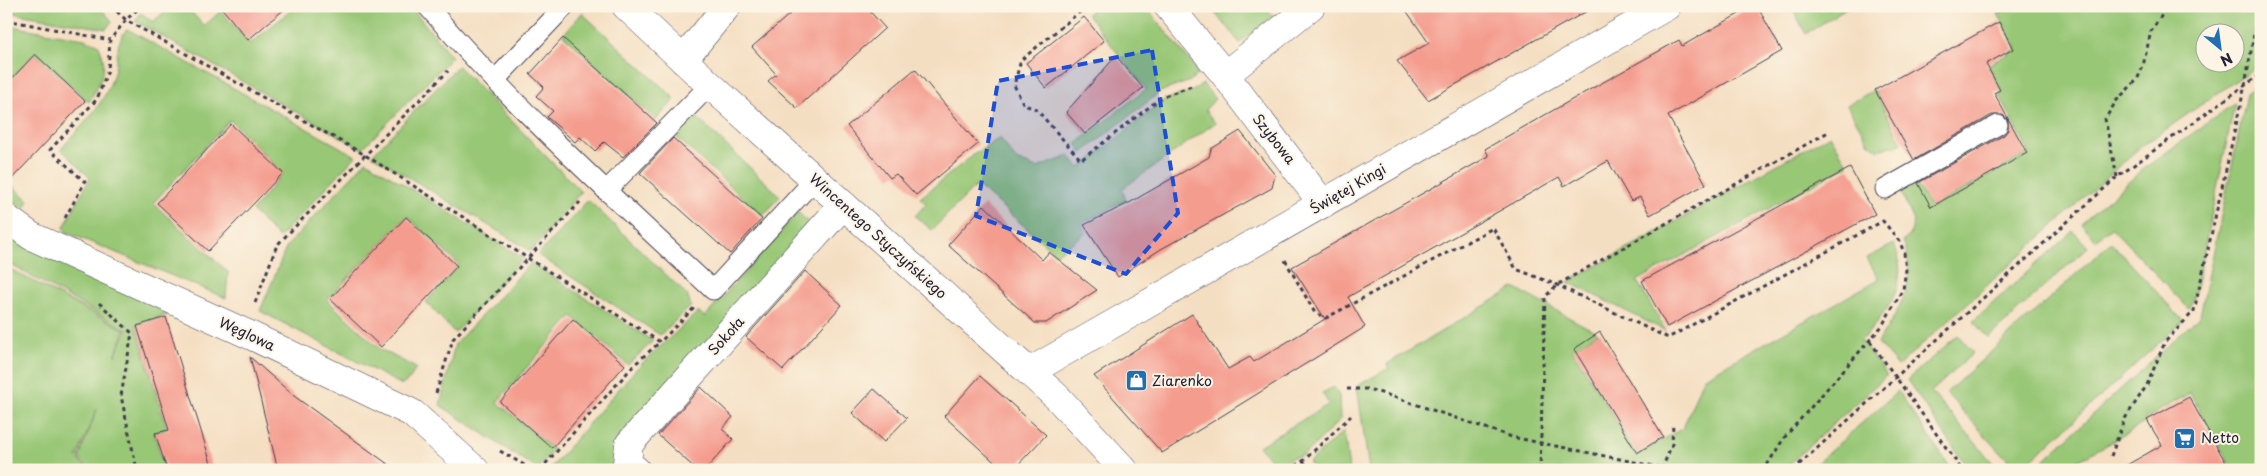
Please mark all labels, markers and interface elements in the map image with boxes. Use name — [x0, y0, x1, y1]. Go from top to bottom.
north arrow — [2194, 22, 2244, 72]
text: N — [2217, 48, 2236, 72]
street label: Szybowa — [1248, 109, 1301, 169]
street label: Świętej Kingi — [1306, 158, 1390, 219]
street label: Wincentego Styczyńskiego — [805, 168, 952, 303]
street label: Węglowa — [216, 311, 279, 356]
street label: Sokoła — [703, 311, 749, 360]
shop icon: Ziarenko — [1124, 369, 1148, 393]
place label: Ziarenko — [1152, 370, 1212, 391]
supermarket icon: Netto — [2173, 426, 2197, 450]
place label: Netto — [2201, 427, 2239, 448]

